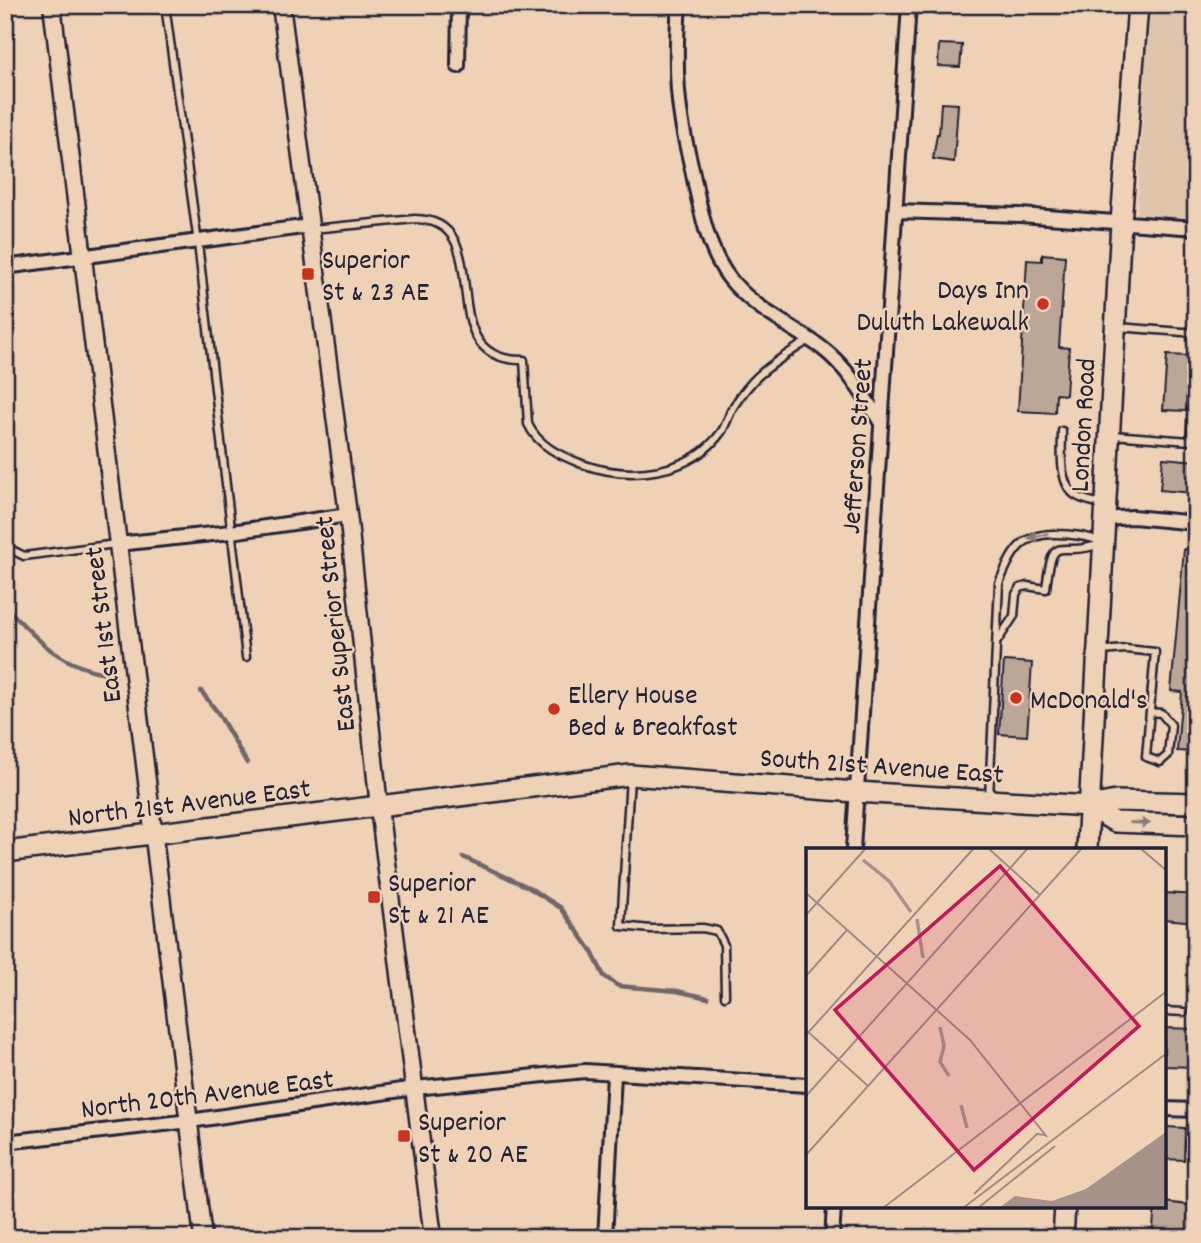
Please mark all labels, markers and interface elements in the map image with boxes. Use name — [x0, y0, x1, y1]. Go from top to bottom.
place label: Superior St & 23 AE — [322, 243, 429, 315]
marker: Superior St & 23 AE — [300, 266, 316, 282]
place label: Days Inn Duluth Lakewalk — [856, 273, 1029, 345]
marker: Days Inn Duluth Lakewalk — [1035, 296, 1051, 312]
street label: Jefferson Street — [834, 357, 886, 535]
street label: London Road — [1063, 357, 1109, 493]
street label: East Superior Street — [307, 514, 369, 733]
one-way arrow — [1027, 531, 1049, 542]
street label: East 1st Street — [77, 544, 135, 705]
place label: Ellery House Bed & Breakfast — [568, 678, 738, 750]
place label: McDonald's — [1030, 683, 1148, 723]
marker: McDonald's — [1008, 690, 1024, 706]
marker: Ellery House Bed & Breakfast — [546, 701, 562, 717]
street label: South 21st Avenue East — [758, 741, 1005, 797]
street label: North 21st Avenue East — [66, 771, 313, 841]
one-way arrow — [1129, 818, 1151, 829]
inset map — [806, 848, 1166, 1208]
place label: Superior St & 21 AE — [388, 866, 489, 938]
marker: Superior St & 21 AE — [366, 889, 382, 905]
street label: North 20th Avenue East — [79, 1062, 336, 1132]
place label: Superior St & 20 AE — [418, 1105, 528, 1177]
marker: Superior St & 20 AE — [396, 1128, 412, 1144]

